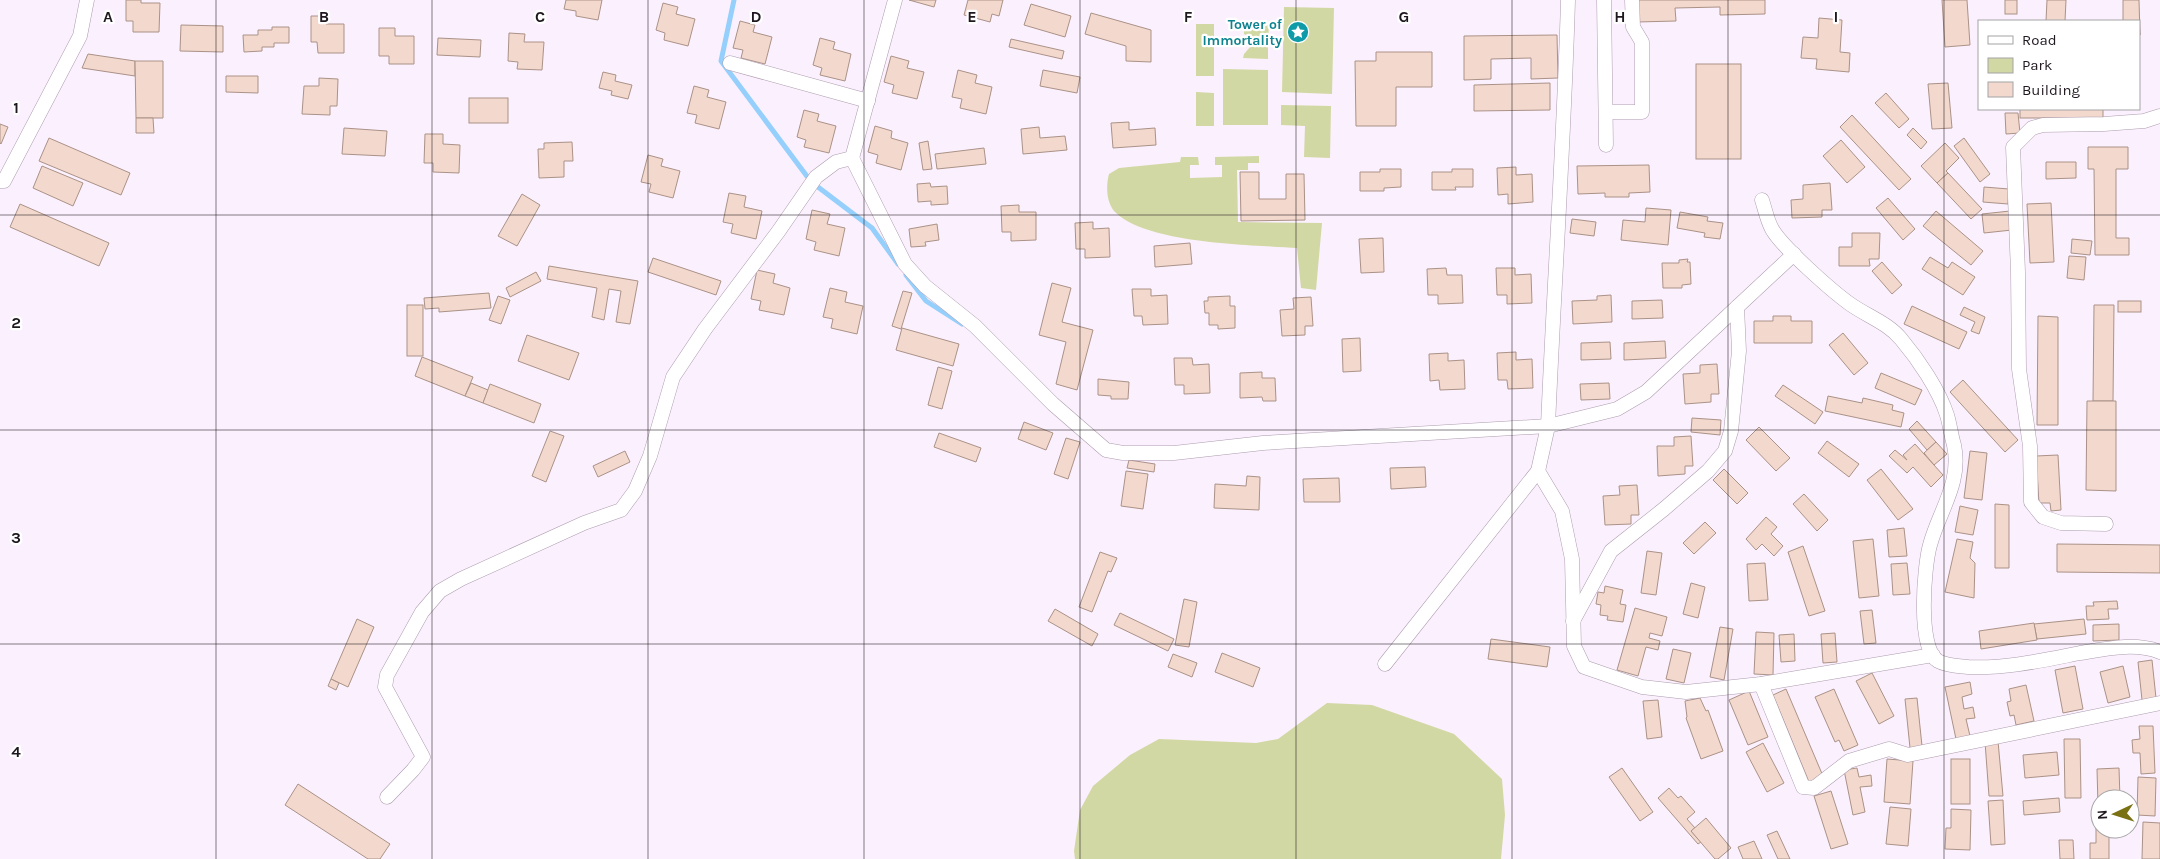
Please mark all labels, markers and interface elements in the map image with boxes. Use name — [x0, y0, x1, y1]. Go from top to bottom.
text: A — [103, 7, 113, 26]
text: B — [319, 7, 329, 26]
text: C — [535, 7, 545, 26]
text: D — [751, 7, 762, 26]
text: E — [967, 7, 977, 26]
text: F — [1184, 7, 1193, 26]
text: G — [1399, 7, 1409, 26]
text: H — [1614, 7, 1626, 26]
text: I — [1834, 7, 1838, 26]
place label: Tower of Immortality — [1203, 16, 1283, 49]
place icon: Tower of Immortality — [1286, 20, 1310, 44]
legend — [1978, 20, 2140, 110]
text: Road — [2022, 31, 2057, 49]
text: Park — [2022, 56, 2052, 74]
text: Building — [2022, 81, 2080, 99]
text: 1 — [13, 98, 19, 117]
text: 2 — [11, 313, 21, 332]
text: 3 — [11, 528, 21, 547]
text: 4 — [11, 742, 21, 761]
north arrow — [2090, 789, 2140, 839]
text: N — [2094, 809, 2111, 820]

